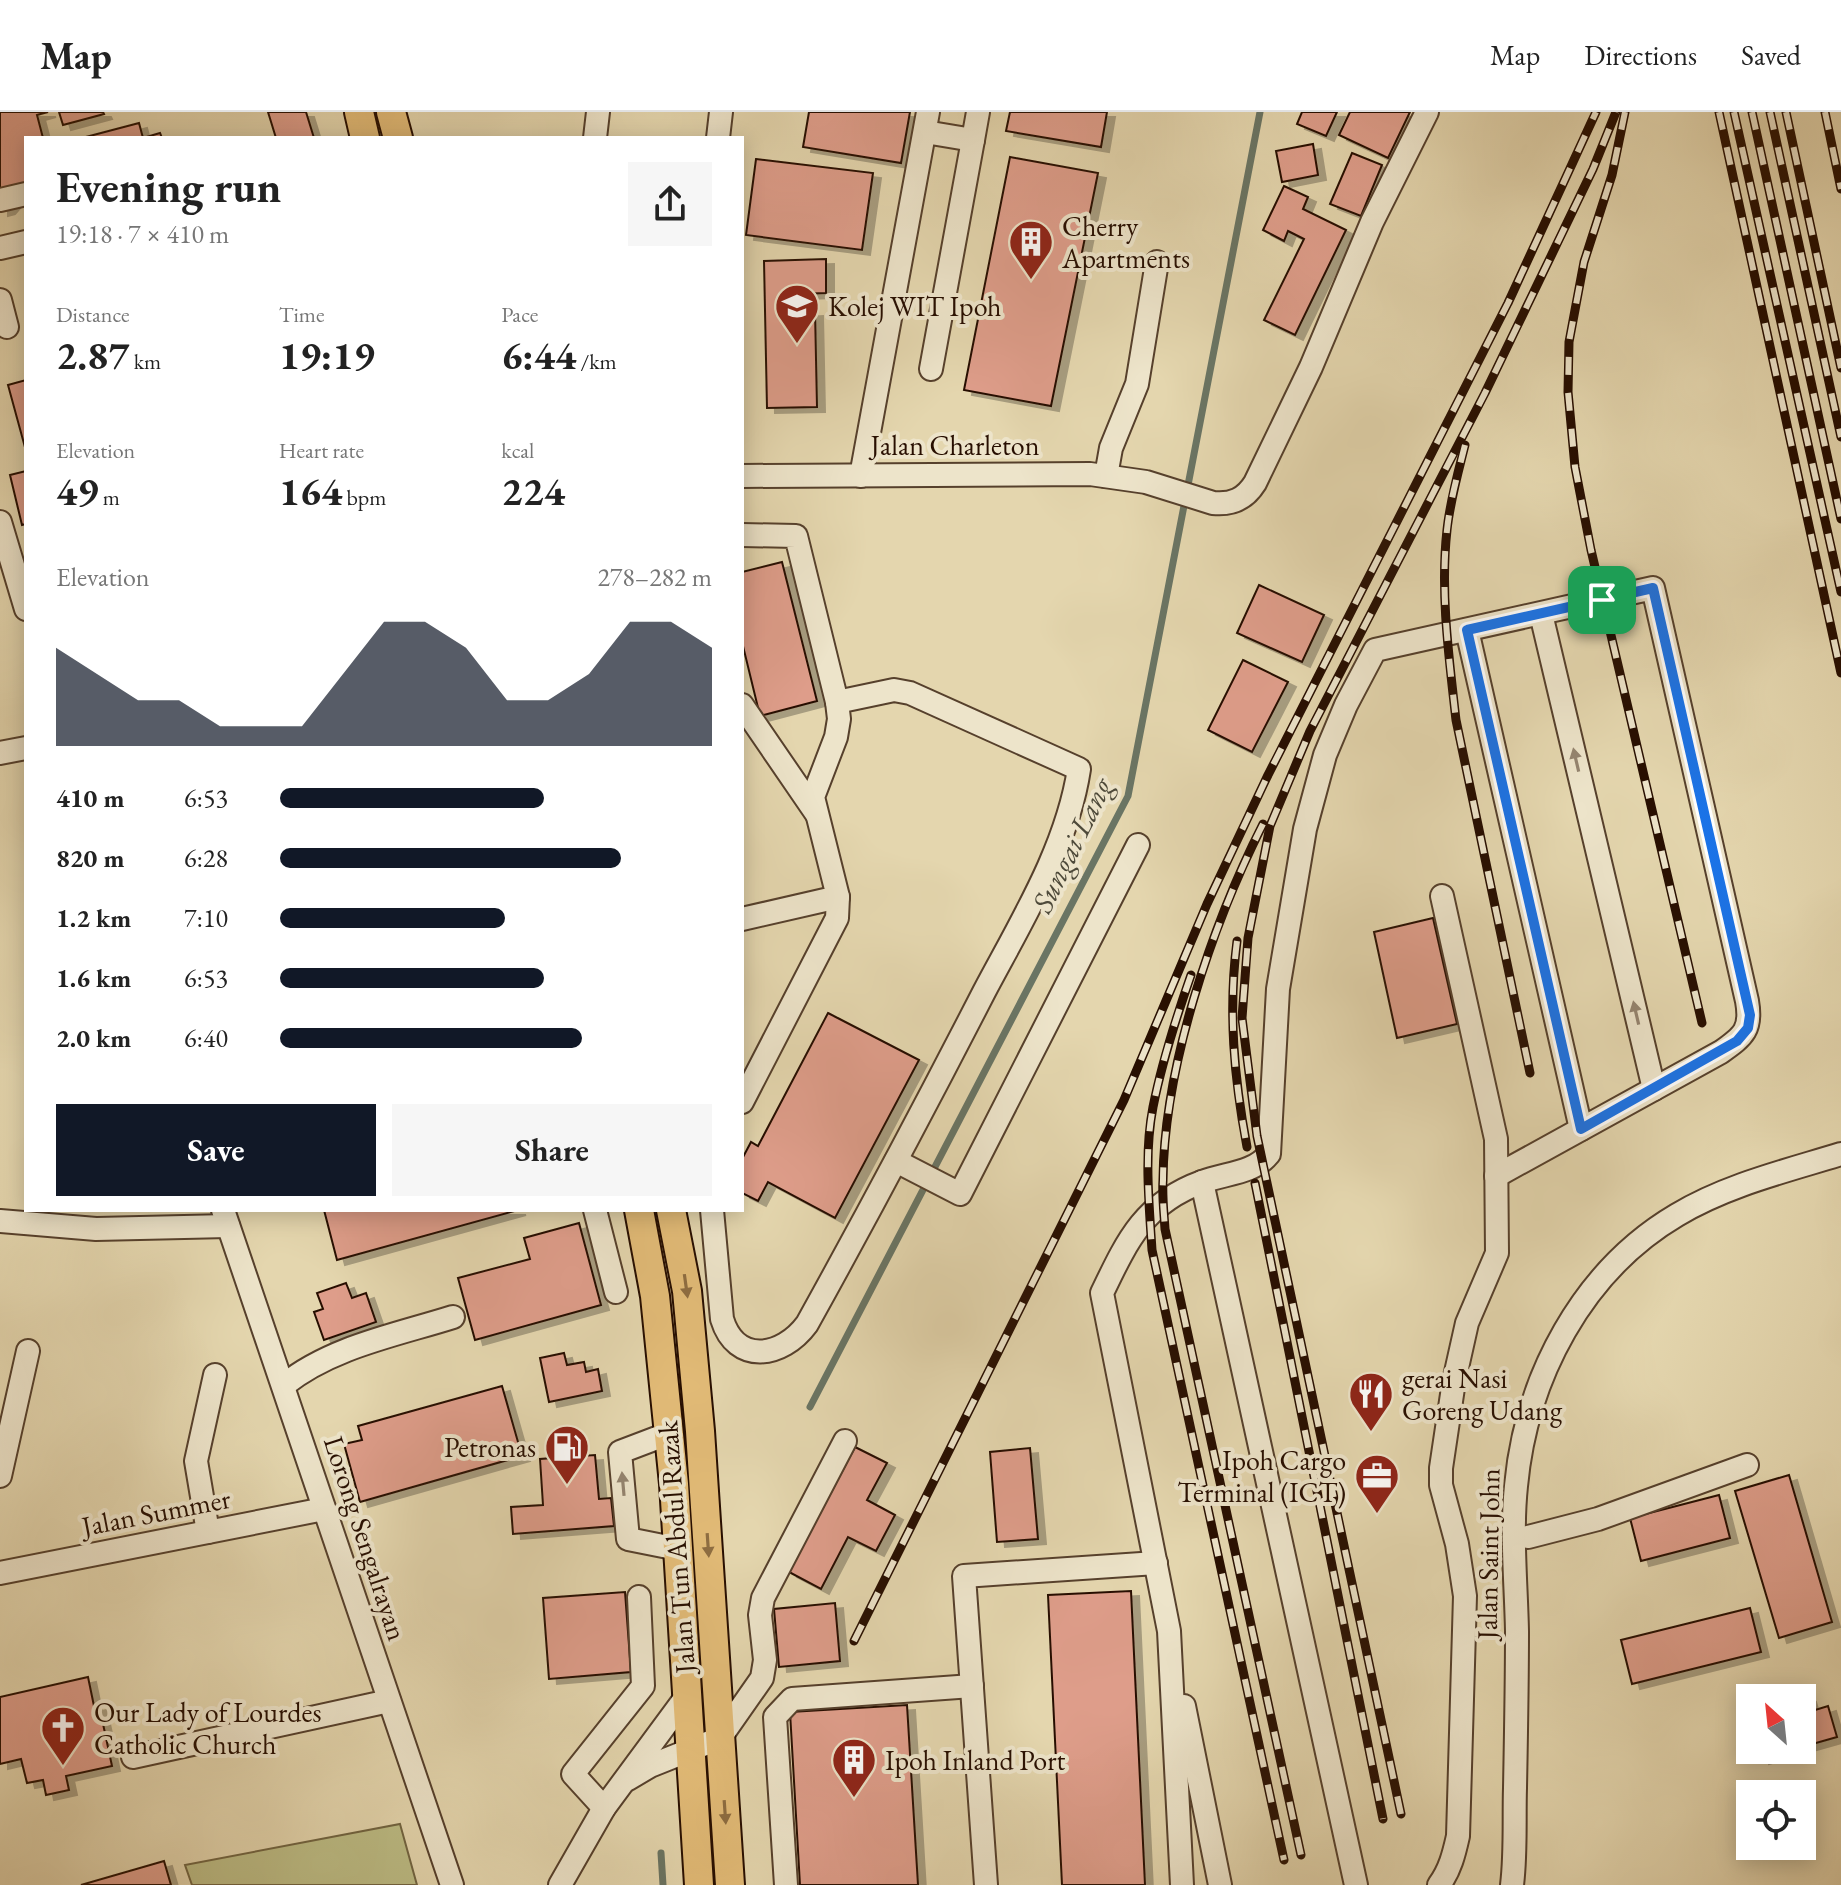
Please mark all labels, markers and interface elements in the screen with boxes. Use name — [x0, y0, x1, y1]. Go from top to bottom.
text: Map — [40, 31, 112, 80]
text: Map — [1490, 37, 1540, 73]
text: Directions — [1584, 37, 1697, 73]
text: Saved — [1741, 37, 1801, 73]
text: Evening run — [56, 158, 281, 215]
button: share — [628, 162, 712, 246]
place label: Cherry Apartments — [1061, 208, 1190, 276]
text: 19:18 · 7 × 410 m — [56, 217, 229, 251]
building icon: Cherry Apartments — [1007, 218, 1055, 281]
school or university icon: Kolej WIT Ipoh — [773, 282, 821, 345]
place label: Kolej WIT Ipoh — [828, 288, 1002, 324]
text: Distance — [56, 300, 129, 329]
text: Time — [279, 300, 324, 329]
text: Pace — [501, 300, 538, 329]
text: 2.87 — [56, 329, 129, 381]
text: 19:19 — [279, 329, 375, 381]
text: 6:44 — [501, 329, 576, 381]
text: km — [129, 347, 161, 376]
text: /km — [576, 347, 617, 376]
street label: Jalan Charleton — [869, 427, 1040, 463]
text: Elevation — [56, 436, 135, 465]
text: Heart rate — [279, 436, 364, 465]
text: kcal — [501, 436, 534, 465]
text: 49 — [56, 465, 98, 517]
text: 164 — [279, 465, 342, 517]
text: 224 — [501, 465, 565, 517]
text: m — [98, 483, 120, 512]
text: bpm — [342, 483, 386, 512]
text: Elevation — [56, 560, 150, 594]
text: 278–282 m — [597, 560, 712, 594]
pin — [1568, 566, 1636, 634]
icon: arrive — [1580, 578, 1624, 622]
one-way arrow — [1569, 747, 1581, 772]
water label: Sungai Lang — [1022, 770, 1122, 920]
text: 410 m — [56, 781, 124, 815]
text: 6:53 — [184, 781, 228, 815]
text: 820 m — [56, 841, 124, 875]
text: 6:28 — [184, 841, 228, 875]
text: 1.2 km — [56, 901, 131, 935]
text: 7:10 — [184, 901, 228, 935]
text: 1.6 km — [56, 961, 131, 995]
text: 6:53 — [184, 961, 228, 995]
one-way arrow — [1629, 1000, 1642, 1025]
text: 2.0 km — [56, 1021, 131, 1055]
text: 6:40 — [184, 1021, 228, 1055]
button: Save — [56, 1104, 376, 1196]
button: Share — [392, 1104, 712, 1196]
one-way arrow — [680, 1274, 693, 1299]
place label: gerai Nasi Goreng Udang — [1402, 1360, 1563, 1428]
restaurant icon: gerai Nasi Goreng Udang — [1347, 1370, 1395, 1433]
street label: Jalan Tun Abdul Razak — [649, 1419, 703, 1677]
fuel station icon: Petronas — [543, 1423, 591, 1486]
place label: Petronas — [444, 1429, 536, 1465]
street label: Lorong Sengalrayan — [316, 1431, 416, 1645]
place label: Ipoh Cargo Terminal (ICT) — [1177, 1442, 1346, 1510]
office icon: Ipoh Cargo Terminal (ICT) — [1353, 1452, 1401, 1515]
street label: Jalan Saint John — [1468, 1468, 1507, 1642]
one-way arrow — [616, 1471, 629, 1496]
street label: Jalan Summer — [77, 1480, 234, 1544]
one-way arrow — [702, 1533, 715, 1558]
north arrow — [1736, 1684, 1816, 1764]
map controls — [1736, 1684, 1816, 1860]
place label: Our Lady of Lourdes Catholic Church — [94, 1694, 321, 1762]
church icon: Our Lady of Lourdes Catholic Church — [39, 1704, 87, 1767]
building icon: Ipoh Inland Port — [830, 1736, 878, 1799]
place label: Ipoh Inland Port — [885, 1742, 1066, 1778]
button: locate — [1736, 1780, 1816, 1860]
one-way arrow — [719, 1800, 732, 1825]

